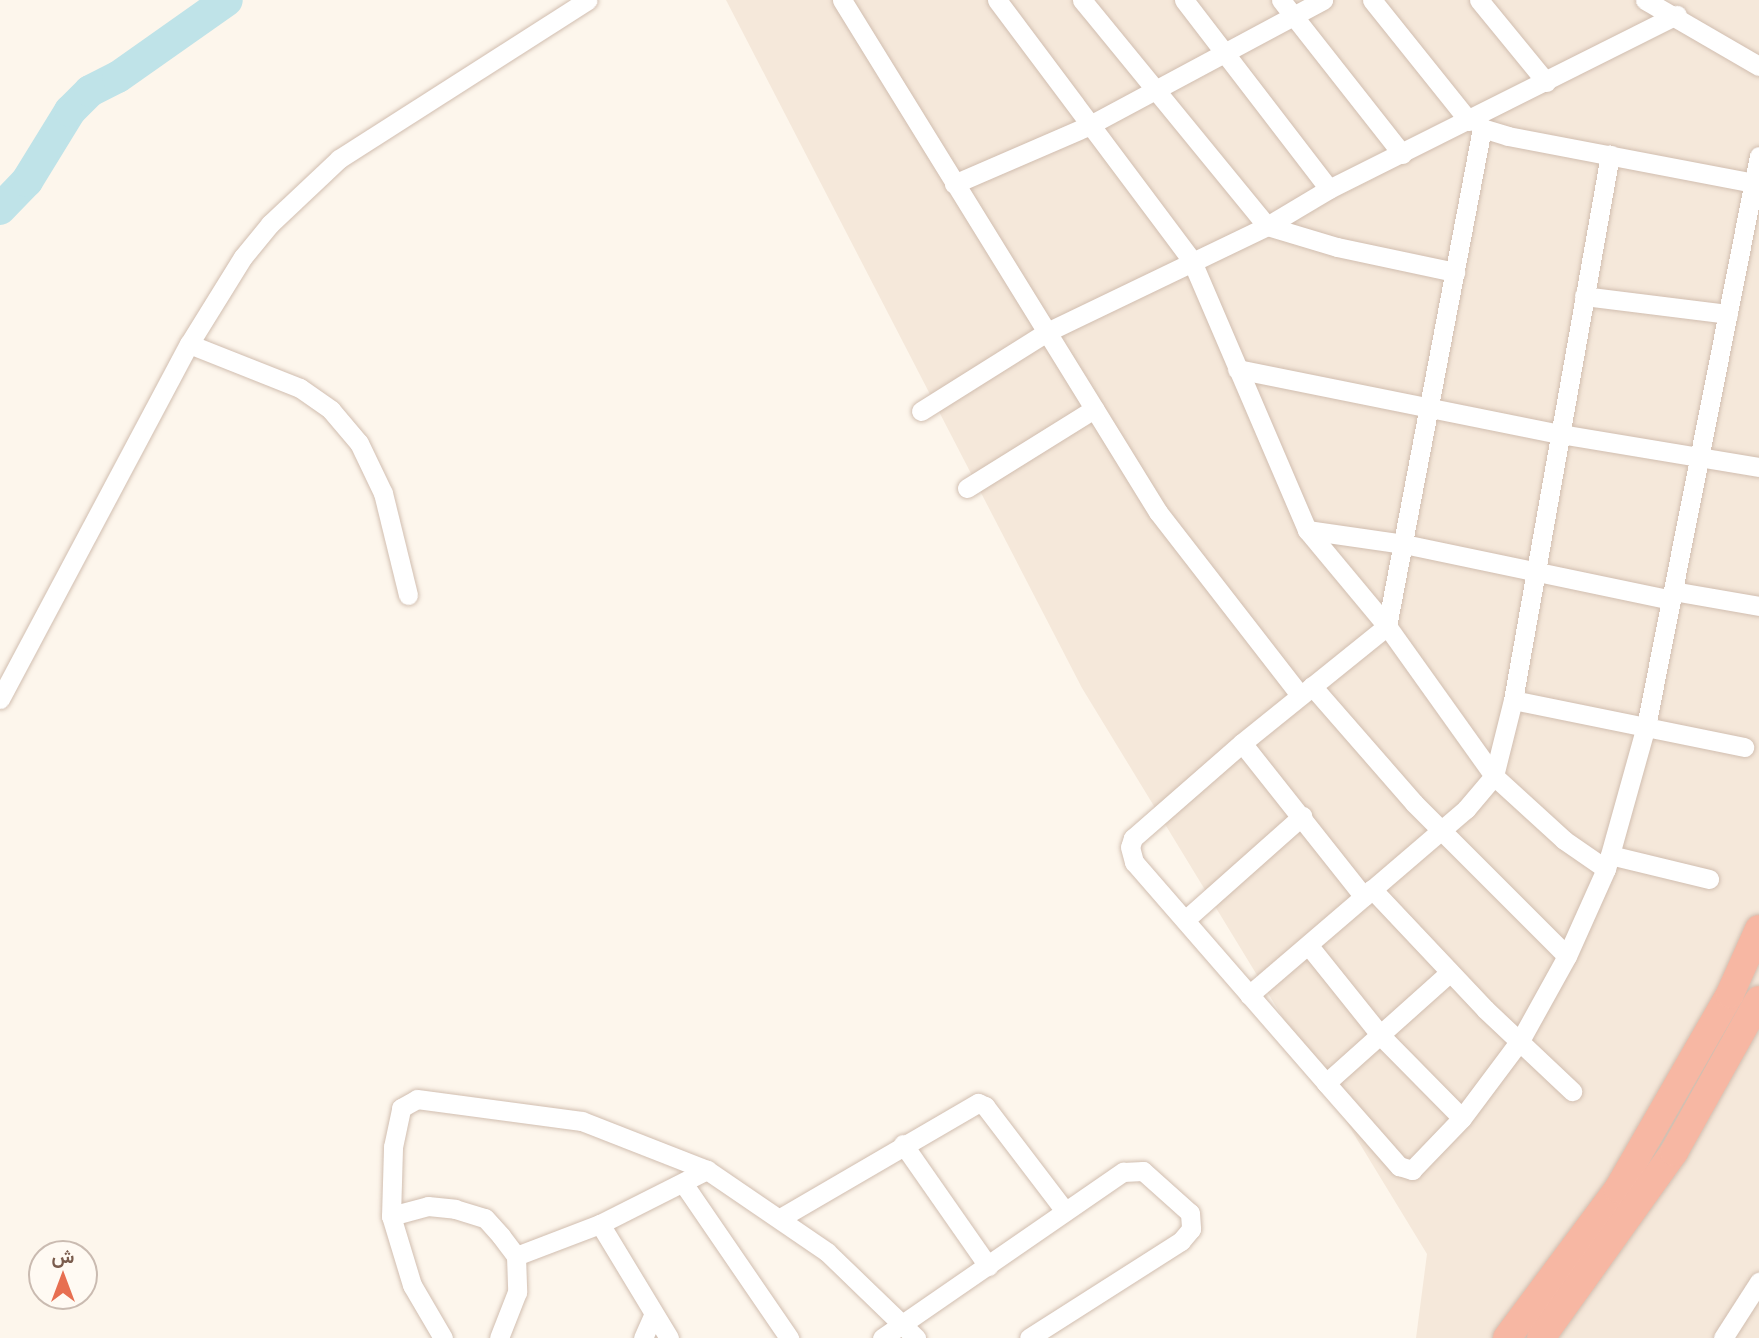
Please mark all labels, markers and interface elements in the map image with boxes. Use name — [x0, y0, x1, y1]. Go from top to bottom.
north arrow — [28, 1240, 98, 1310]
text: ش — [52, 1244, 74, 1267]

